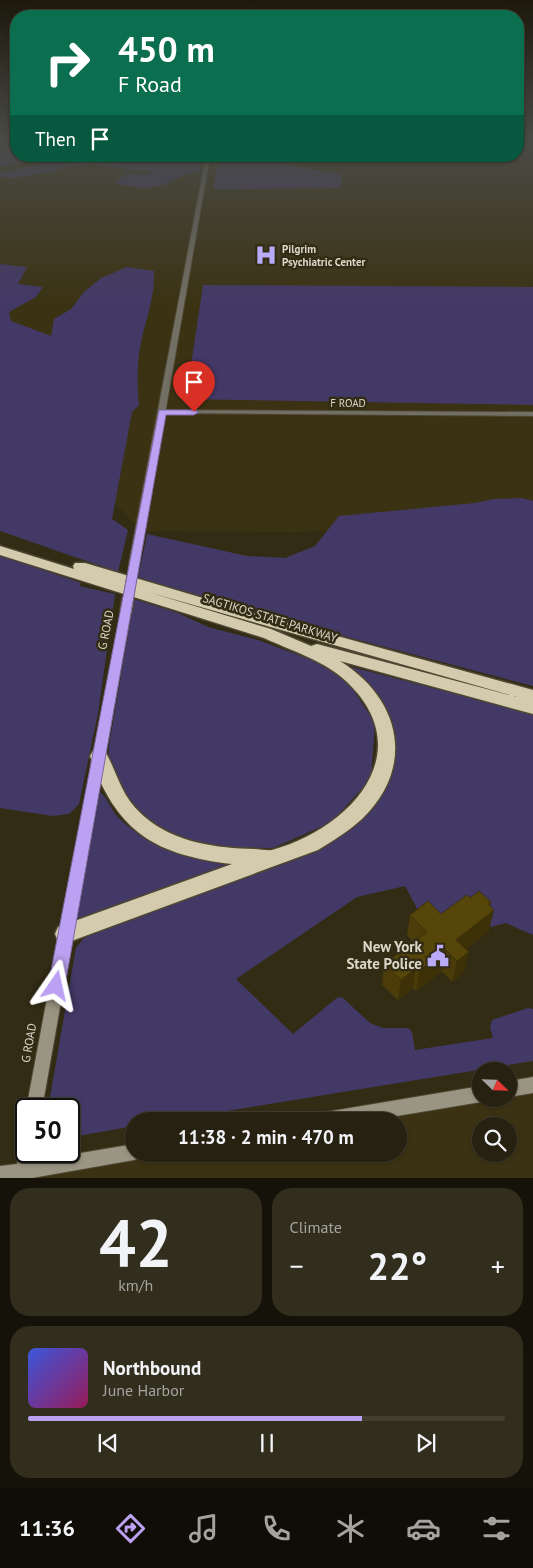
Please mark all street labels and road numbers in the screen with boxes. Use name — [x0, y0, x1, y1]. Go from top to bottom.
street label: F ROAD — [330, 396, 366, 410]
street label: SAGTIKOS STATE PARKWAY — [201, 590, 339, 645]
street label: G ROAD — [94, 609, 117, 651]
street label: G ROAD — [18, 1022, 39, 1064]

